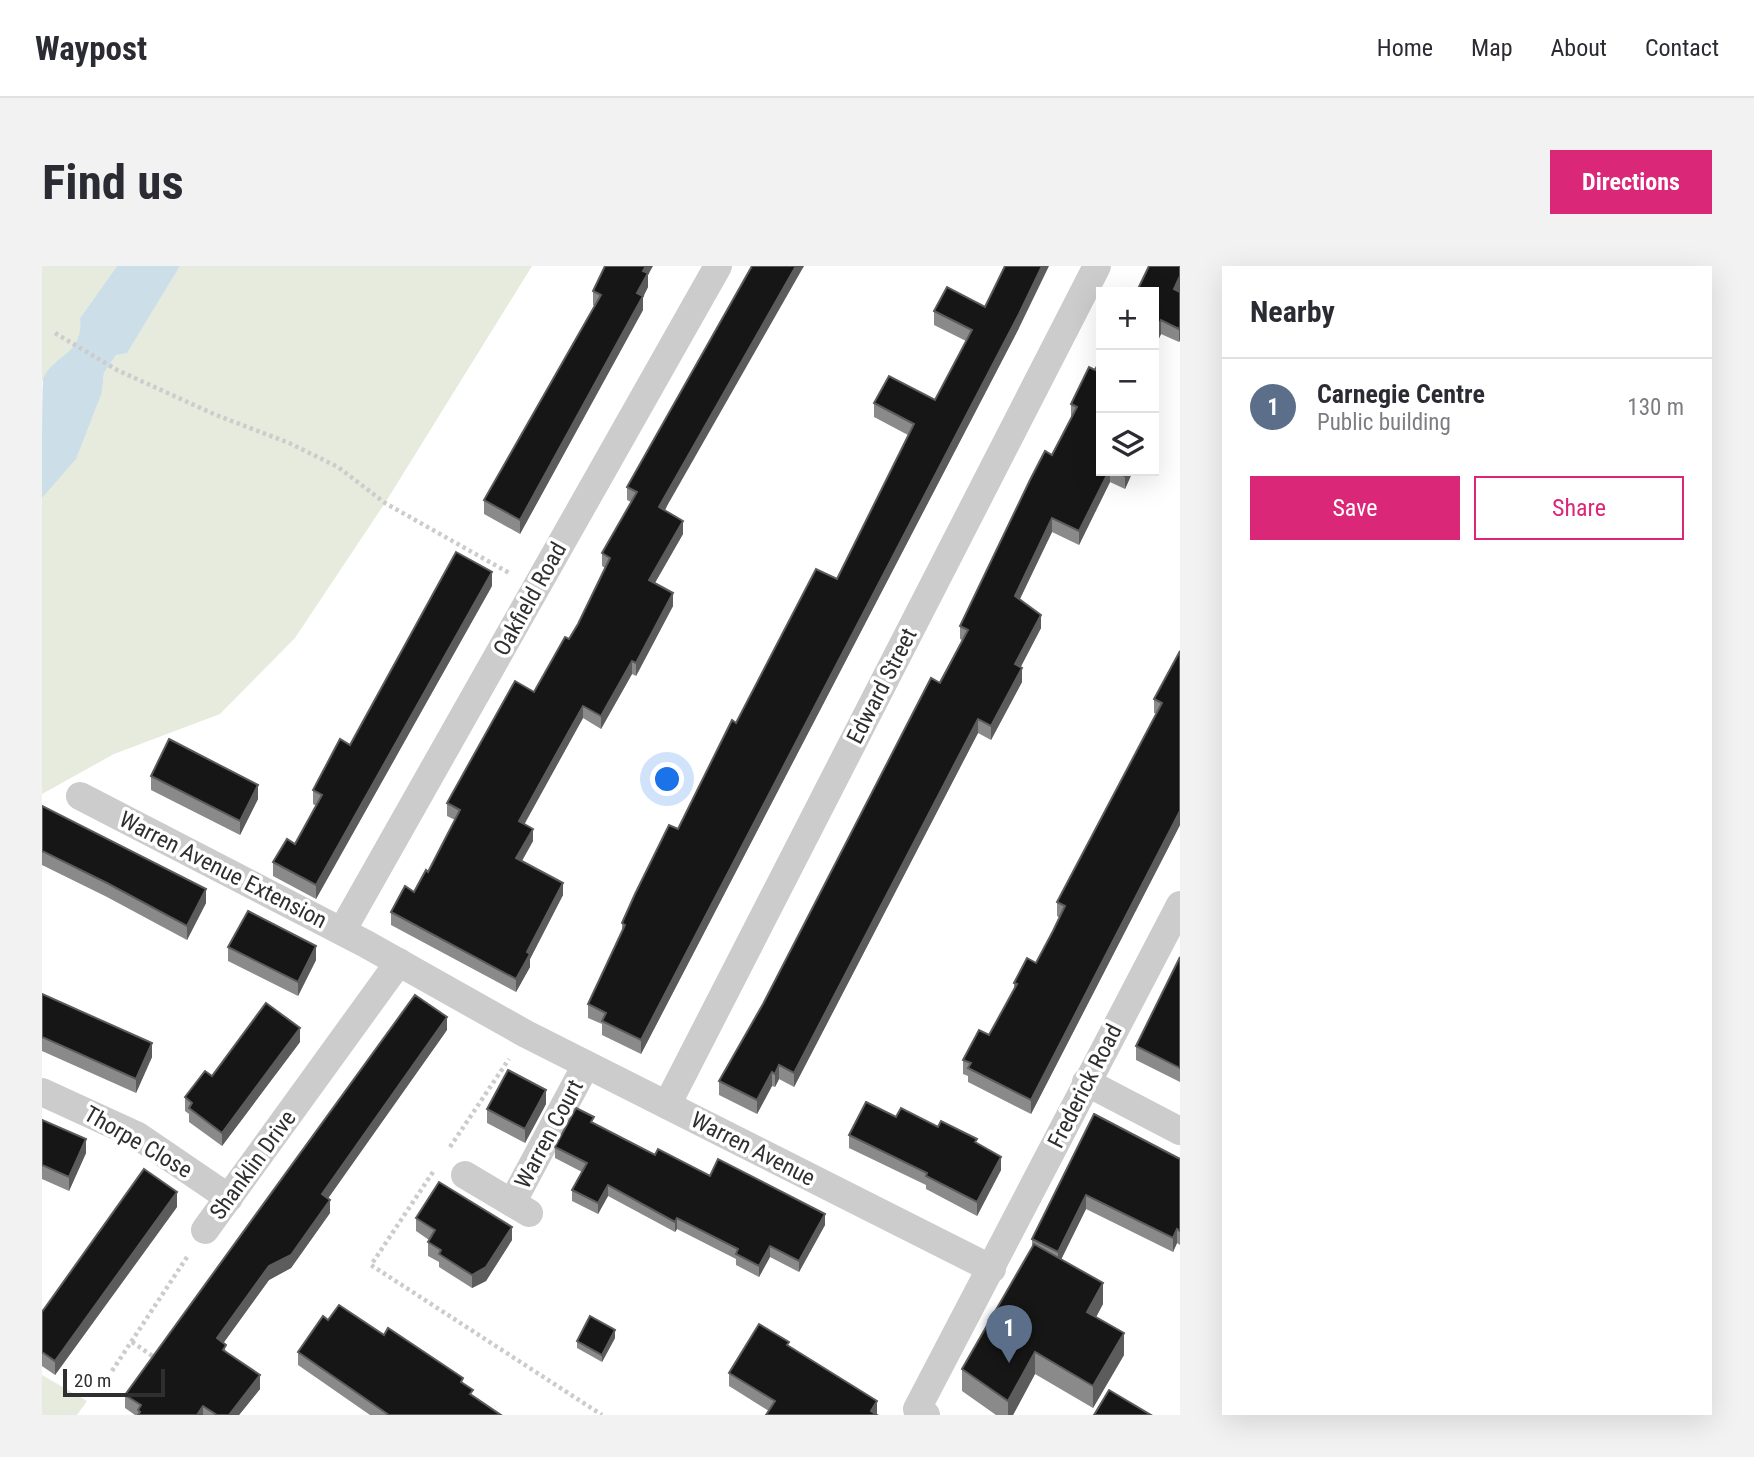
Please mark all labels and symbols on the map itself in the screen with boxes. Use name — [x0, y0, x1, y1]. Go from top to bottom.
street label: Oakfield Road — [488, 538, 572, 660]
street label: Edward Street — [841, 624, 923, 748]
your location — [650, 762, 684, 796]
street label: Warren Avenue Extension — [115, 806, 331, 934]
street label: Frederick Road — [1042, 1020, 1128, 1152]
street label: Warren Court — [509, 1075, 589, 1193]
street label: Thorpe Close — [79, 1100, 197, 1184]
street label: Shanklin Drive — [204, 1105, 302, 1225]
street label: Warren Avenue — [687, 1106, 819, 1192]
pin: 1 — [986, 1305, 1032, 1363]
scale bar — [63, 1366, 164, 1398]

